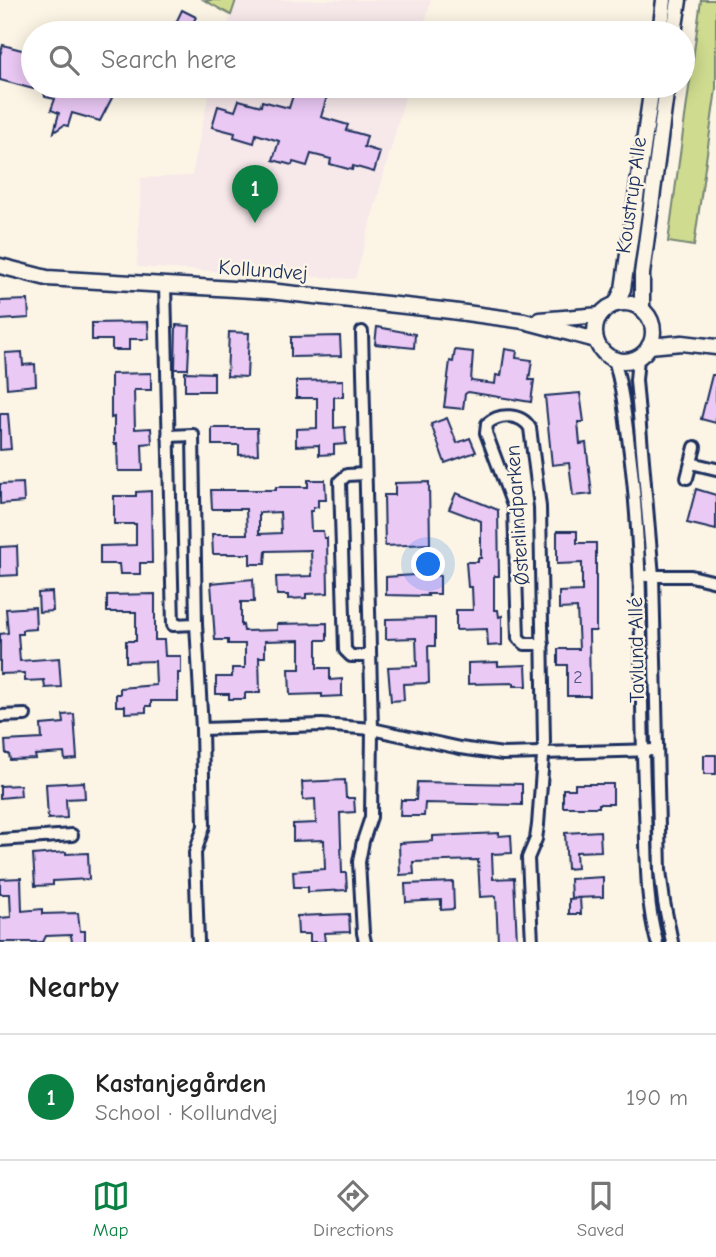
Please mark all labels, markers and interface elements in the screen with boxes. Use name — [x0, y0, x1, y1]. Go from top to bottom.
search box — [21, 21, 695, 98]
icon: search — [45, 41, 83, 79]
text: Search here — [101, 45, 236, 75]
street label: Koustrup Alle — [611, 135, 651, 255]
pin: 1 — [232, 165, 278, 223]
street label: Kollundvej — [218, 255, 308, 285]
street label: Østerlindparken — [500, 444, 534, 586]
your location — [411, 547, 445, 581]
street label: Tavlund Allé — [623, 597, 649, 703]
house number: 2 — [573, 667, 583, 688]
text: Nearby — [28, 970, 119, 1005]
text: Kastanjegården — [95, 1069, 266, 1099]
text: 1 — [46, 1084, 56, 1111]
text: 190 m — [626, 1084, 688, 1111]
text: School · Kollundvej — [95, 1099, 278, 1126]
tab: Map — [92, 1177, 130, 1241]
tab: Directions — [313, 1177, 393, 1241]
tab: Saved — [577, 1177, 624, 1241]

